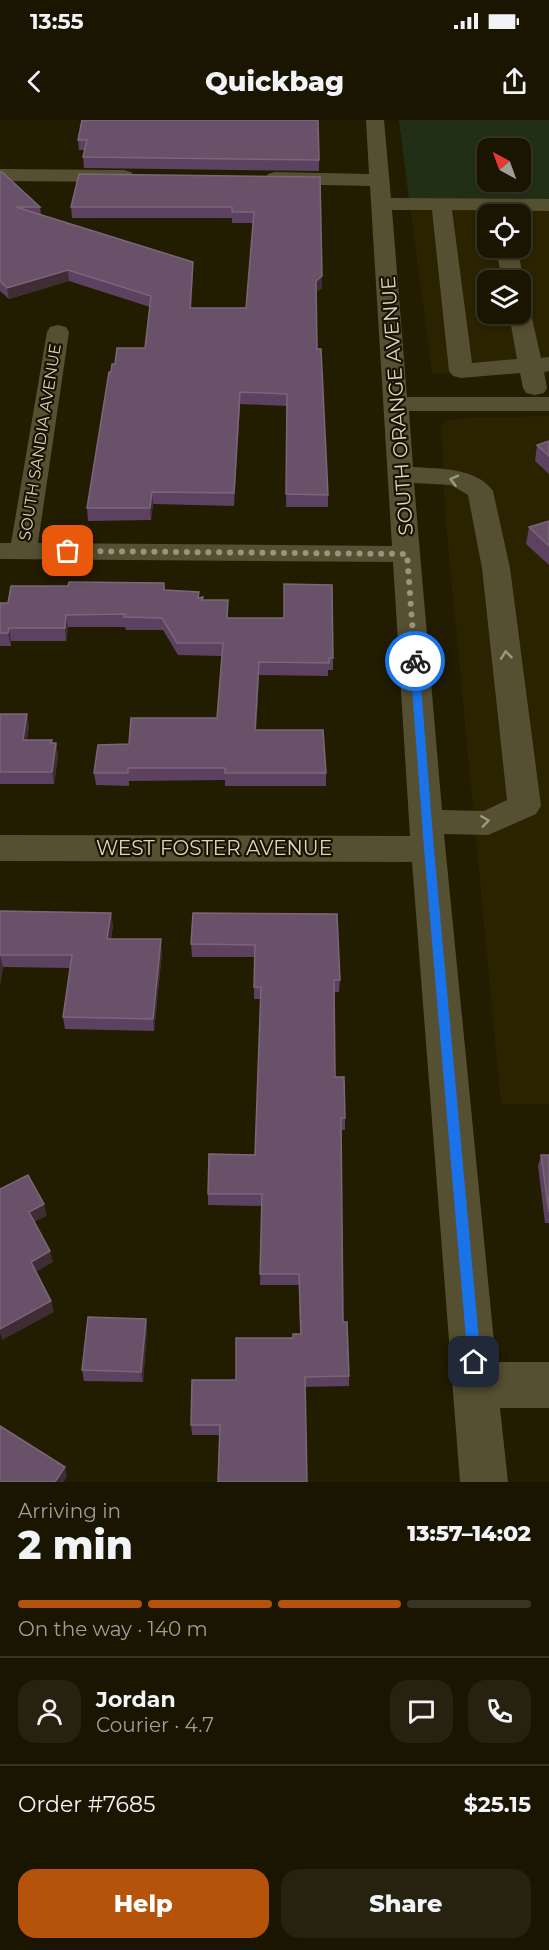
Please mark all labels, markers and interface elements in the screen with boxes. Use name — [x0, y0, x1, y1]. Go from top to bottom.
text: 13:55 — [30, 8, 83, 35]
icon: back — [18, 65, 51, 98]
text: Quickbag — [205, 65, 344, 98]
icon: share — [498, 65, 531, 98]
north arrow — [477, 138, 531, 192]
map controls — [477, 138, 531, 324]
button: locate — [477, 204, 531, 258]
button: layers — [477, 270, 531, 324]
street label: SOUTH ORANGE AVENUE — [376, 276, 418, 536]
street label: SOUTH SANDIA AVENUE — [15, 342, 65, 542]
one-way arrow — [449, 474, 459, 487]
pin — [42, 525, 93, 576]
icon: bag — [51, 534, 84, 567]
courier — [385, 631, 445, 691]
icon: bike — [399, 645, 432, 678]
one-way arrow — [501, 651, 513, 660]
one-way arrow — [480, 816, 489, 828]
street label: WEST FOSTER AVENUE — [96, 836, 332, 860]
pin — [448, 1336, 499, 1387]
icon: home — [457, 1345, 490, 1378]
text: Arriving in — [18, 1499, 121, 1523]
text: 13:57–14:02 — [407, 1520, 531, 1547]
text: 2 min — [18, 1521, 133, 1569]
text: On the way · 140 m — [18, 1617, 208, 1641]
button: person — [18, 1680, 81, 1743]
button: chat — [390, 1680, 453, 1743]
button: phone — [468, 1680, 531, 1743]
text: Jordan — [96, 1686, 176, 1713]
text: Courier · 4.7 — [96, 1713, 214, 1737]
text: Order #7685 — [18, 1791, 156, 1818]
text: $25.15 — [464, 1791, 531, 1818]
button: Help — [18, 1869, 269, 1938]
button: Share — [281, 1869, 531, 1938]

